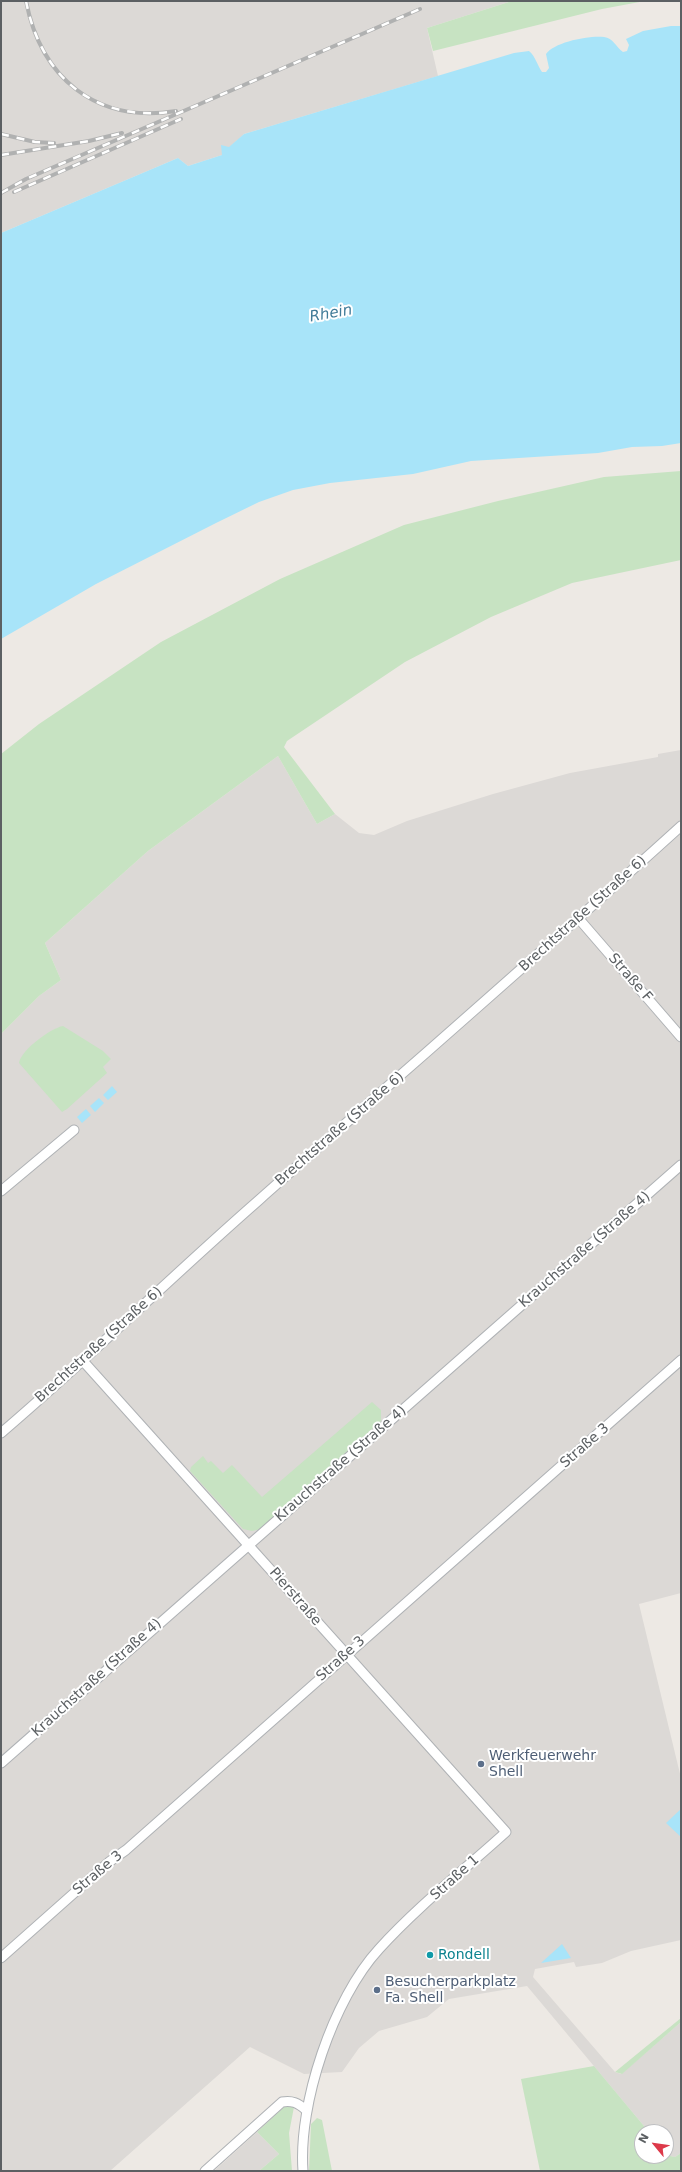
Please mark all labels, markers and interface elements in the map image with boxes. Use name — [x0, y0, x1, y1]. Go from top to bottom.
water label: Rhein — [308, 301, 354, 327]
street label: Brechtstraße (Straße 6) — [516, 853, 650, 975]
street label: Straße F — [604, 950, 656, 1006]
street label: Brechtstraße (Straße 6) — [272, 1068, 408, 1190]
street label: Krauchstraße (Straße 4) — [516, 1188, 654, 1312]
street label: Brechtstraße (Straße 6) — [32, 1284, 166, 1406]
street label: Krauchstraße (Straße 4) — [272, 1402, 410, 1526]
street label: Straße 3 — [557, 1420, 613, 1472]
street label: Pierstraße — [265, 1565, 325, 1629]
street label: Krauchstraße (Straße 4) — [29, 1615, 165, 1741]
street label: Straße 3 — [313, 1633, 369, 1685]
place label: Werkfeuerwehr Shell — [489, 1748, 596, 1780]
marker: Werkfeuerwehr Shell — [476, 1759, 486, 1769]
street label: Straße 3 — [70, 1847, 126, 1899]
street label: Straße 1 — [427, 1852, 483, 1904]
place label: Rondell — [438, 1947, 490, 1963]
marker: Rondell — [425, 1950, 435, 1960]
place label: Besucherparkplatz Fa. Shell — [385, 1974, 516, 2006]
marker: Besucherparkplatz Fa. Shell — [372, 1985, 382, 1995]
north arrow — [634, 2124, 674, 2164]
text: N — [636, 2131, 652, 2146]

